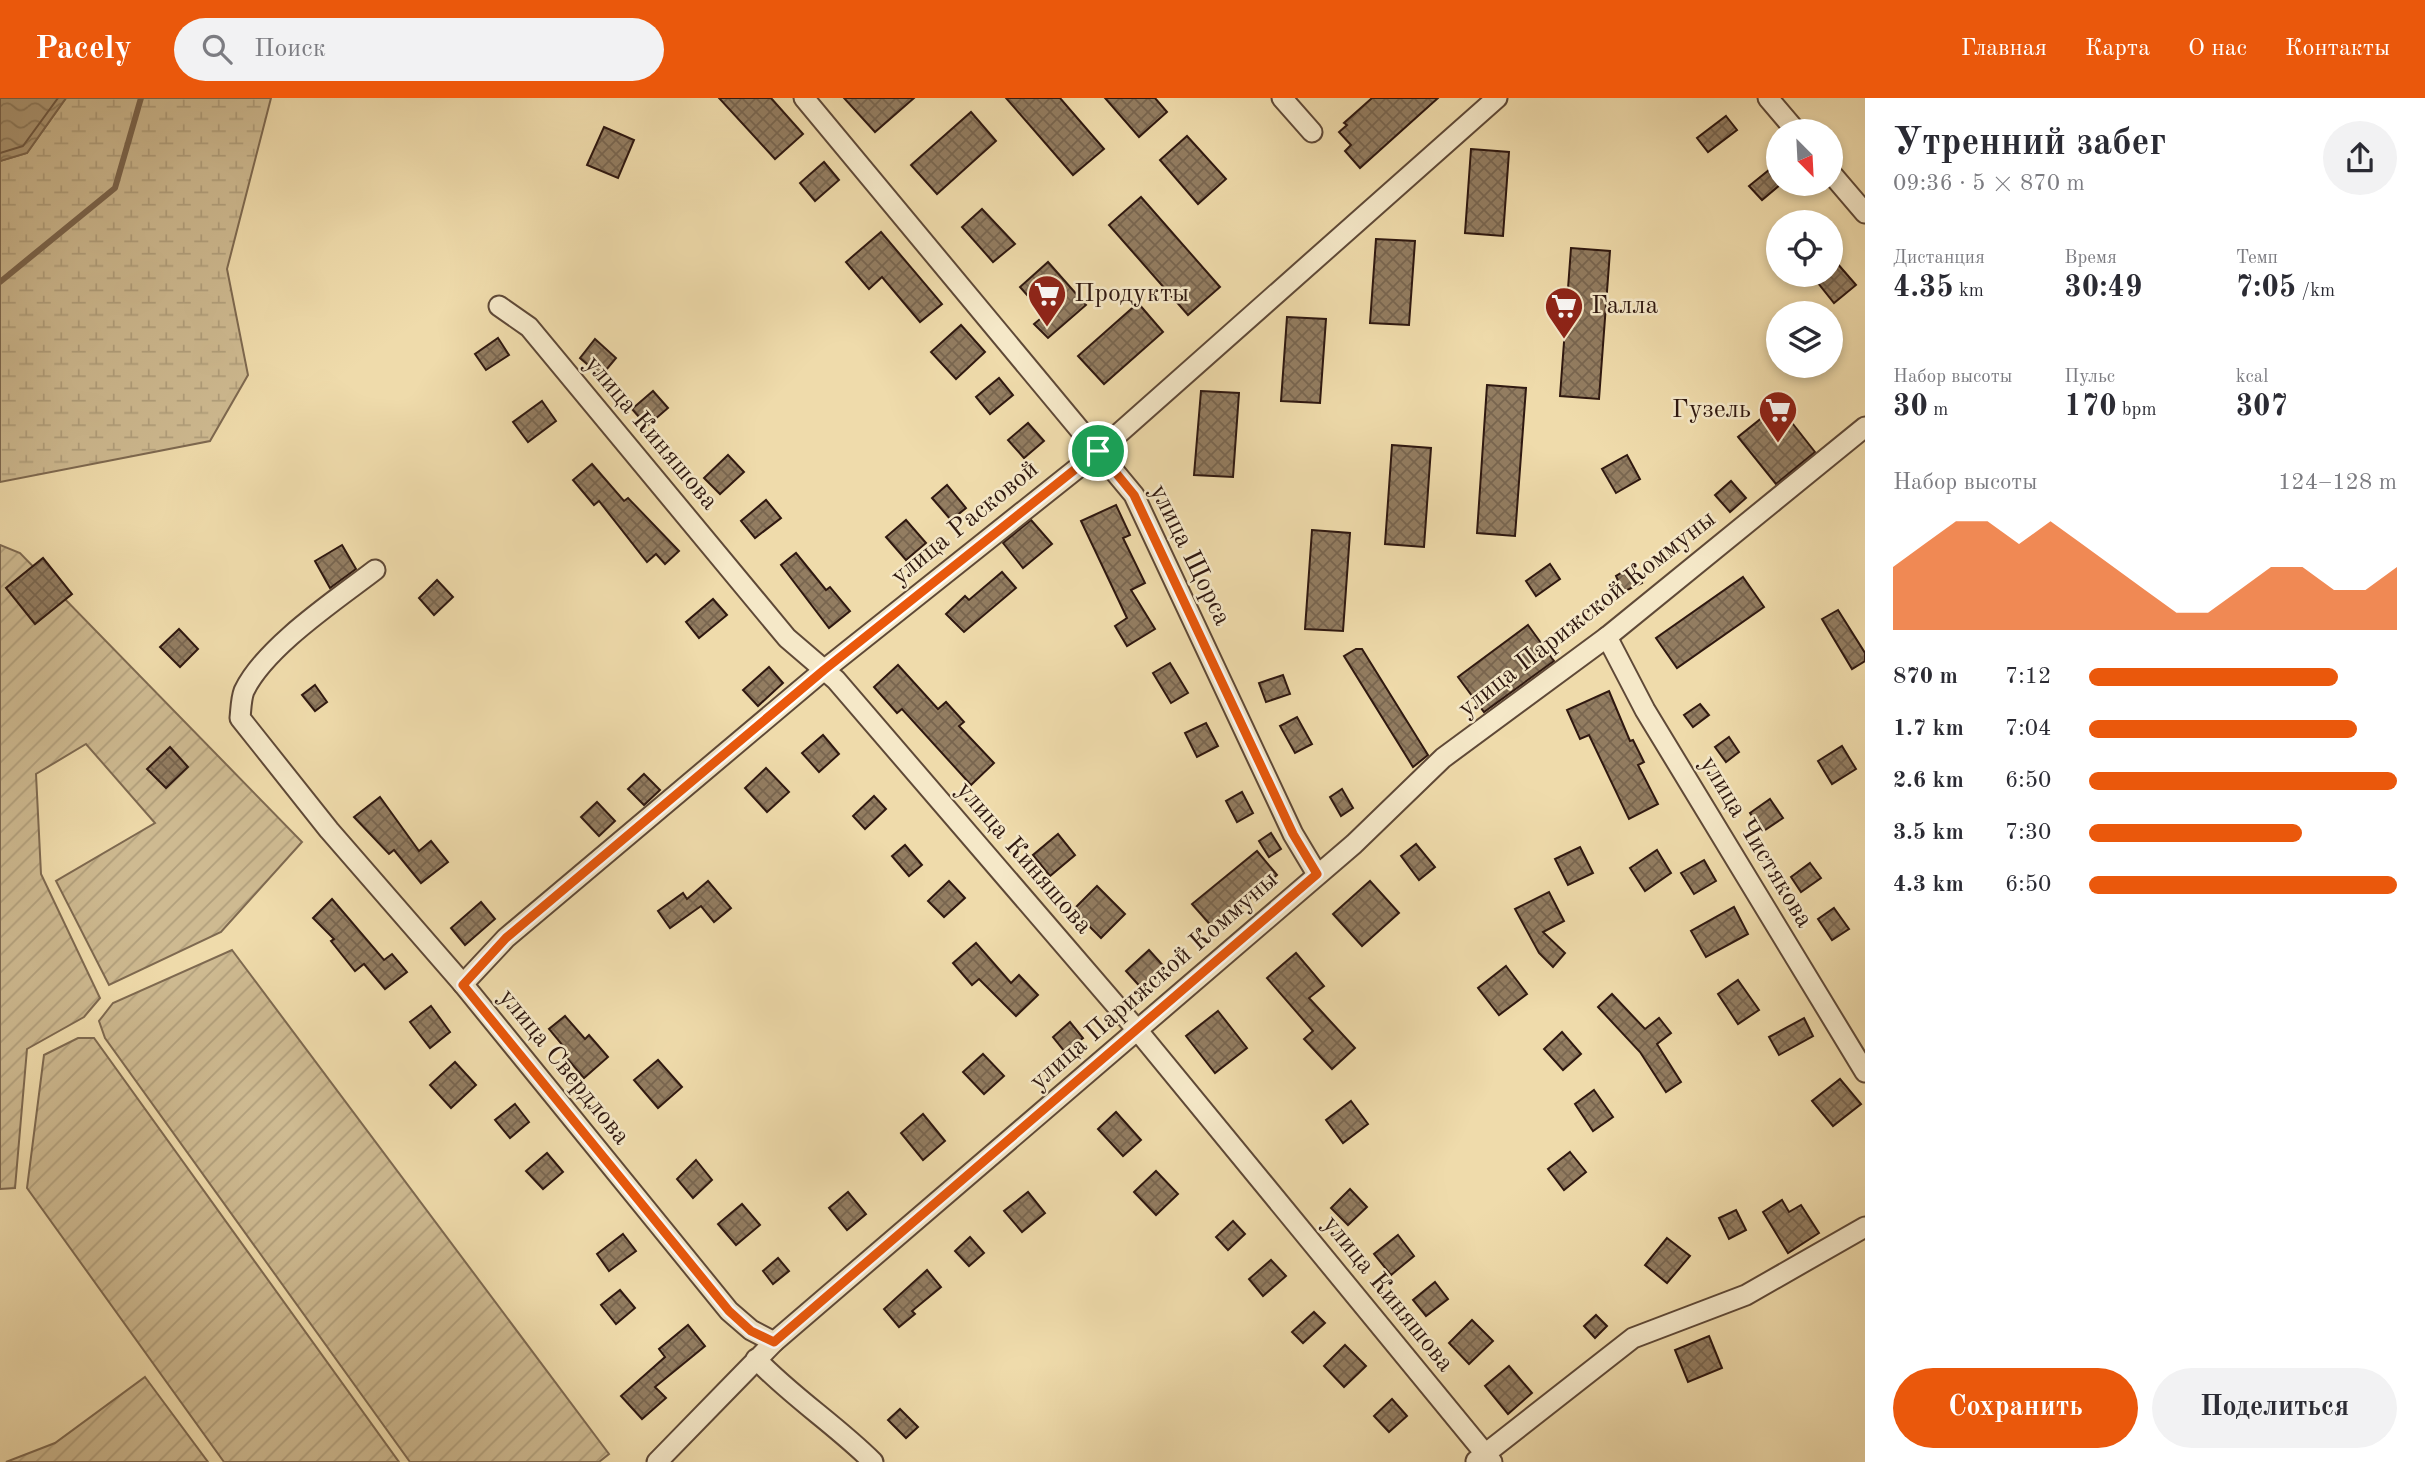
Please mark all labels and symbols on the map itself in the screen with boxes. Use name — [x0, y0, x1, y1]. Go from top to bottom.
north arrow — [1766, 119, 1843, 196]
supermarket icon: Продукты — [1026, 273, 1068, 328]
place label: Продукты — [1074, 281, 1189, 307]
supermarket icon: Галла — [1543, 285, 1585, 340]
place label: Галла — [1591, 293, 1658, 319]
street label: улица Киняшова — [579, 351, 723, 515]
supermarket icon: Гузель — [1757, 389, 1799, 444]
place label: Гузель — [1672, 397, 1751, 423]
pin — [1068, 421, 1128, 481]
street label: улица Расковой — [886, 456, 1044, 590]
street label: улица Щорса — [1145, 480, 1235, 630]
street label: улица Парижской Коммуны — [1453, 506, 1721, 722]
street label: улица Чистякова — [1695, 752, 1817, 932]
street label: улица Киняшова — [951, 777, 1097, 939]
street label: улица Парижской Коммуны — [1025, 867, 1283, 1095]
street label: улица Свердлова — [493, 984, 635, 1150]
street label: улица Киняшова — [1317, 1211, 1459, 1377]

